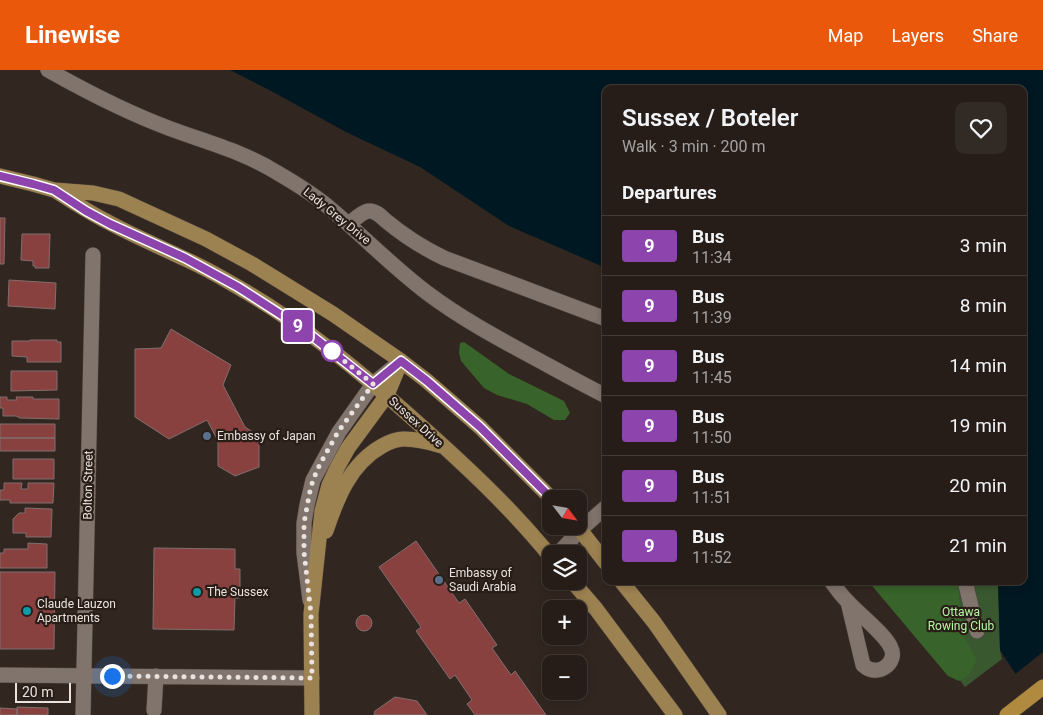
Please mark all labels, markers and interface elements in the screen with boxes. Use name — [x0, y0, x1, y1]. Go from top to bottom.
text: Linewise — [25, 21, 120, 49]
text: Map — [828, 25, 863, 46]
text: Layers — [891, 25, 944, 46]
text: Share — [972, 25, 1018, 46]
button: heart — [955, 102, 1007, 154]
text: Sussex / Boteler — [622, 104, 798, 132]
text: Walk · 3 min · 200 m — [622, 137, 766, 156]
text: Departures — [622, 181, 717, 204]
street label: Lady Grey Drive — [301, 185, 373, 247]
text: Bus — [692, 225, 725, 248]
text: 3 min — [960, 234, 1007, 257]
text: 9 — [644, 235, 655, 256]
text: 11:34 — [692, 248, 732, 267]
text: Bus — [692, 285, 725, 308]
text: 8 min — [960, 294, 1007, 317]
text: 9 — [644, 295, 655, 316]
text: 11:39 — [692, 308, 732, 327]
line badge: 9 — [282, 310, 314, 342]
text: 9 — [293, 315, 303, 336]
unlabelled marker — [321, 340, 343, 362]
text: Bus — [692, 345, 725, 368]
text: 14 min — [949, 354, 1007, 377]
text: 9 — [644, 355, 655, 376]
text: 11:45 — [692, 368, 732, 387]
street label: Sussex Drive — [386, 394, 446, 450]
text: Bus — [692, 405, 725, 428]
text: 19 min — [949, 414, 1007, 437]
text: 9 — [644, 415, 655, 436]
text: 11:50 — [692, 428, 732, 447]
place label: Embassy of Japan — [217, 429, 316, 443]
marker: Embassy of Japan — [201, 430, 213, 442]
street label: Bolton Street — [80, 450, 96, 520]
text: Bus — [692, 465, 725, 488]
text: 20 min — [949, 474, 1007, 497]
text: 9 — [644, 475, 655, 496]
text: 11:51 — [692, 488, 732, 507]
north arrow — [542, 490, 588, 535]
map controls — [542, 490, 587, 700]
text: Bus — [692, 525, 725, 548]
text: 21 min — [949, 534, 1007, 557]
text: 9 — [644, 535, 655, 556]
button: layers — [542, 545, 587, 590]
text: 11:52 — [692, 548, 732, 567]
place label: Embassy of Saudi Arabia — [449, 566, 516, 594]
marker: Embassy of Saudi Arabia — [433, 574, 445, 586]
place label: The Sussex — [207, 585, 269, 599]
marker: The Sussex — [191, 586, 203, 598]
place label: Claude Lauzon Apartments — [37, 597, 116, 625]
button: + — [542, 600, 587, 645]
marker: Claude Lauzon Apartments — [21, 605, 33, 617]
park label: Ottawa Rowing Club — [928, 605, 995, 633]
button: − — [542, 655, 587, 700]
your location — [100, 664, 125, 689]
scale bar — [15, 680, 71, 703]
text: 20 m — [22, 684, 54, 700]

